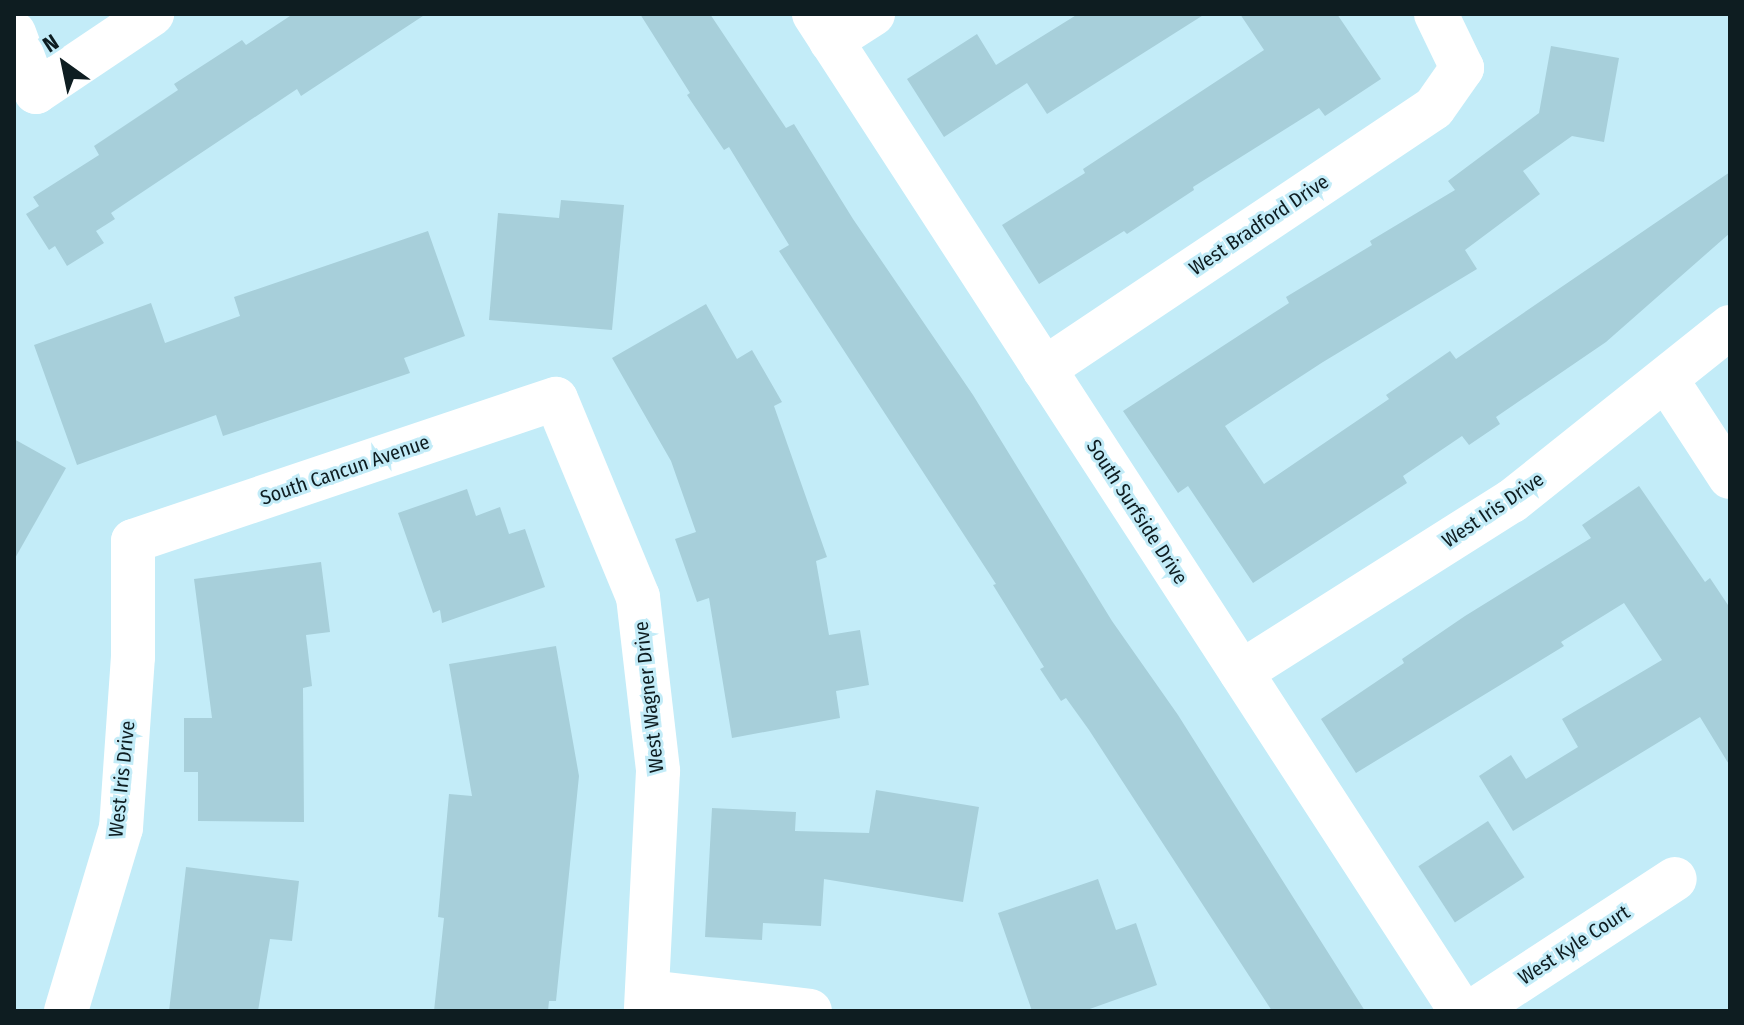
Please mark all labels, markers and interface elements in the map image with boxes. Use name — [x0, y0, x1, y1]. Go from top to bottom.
north arrow — [24, 24, 104, 104]
text: N — [38, 29, 64, 58]
street label: West Bradford Drive — [1185, 170, 1333, 280]
street label: South Cancun Avenue — [257, 430, 433, 510]
street label: South Surfside Drive — [1081, 435, 1193, 589]
street label: West Iris Drive — [1438, 467, 1548, 553]
street label: West Wagner Drive — [629, 620, 669, 774]
street label: West Iris Drive — [104, 719, 140, 839]
street label: West Kyle Court — [1514, 900, 1634, 990]

